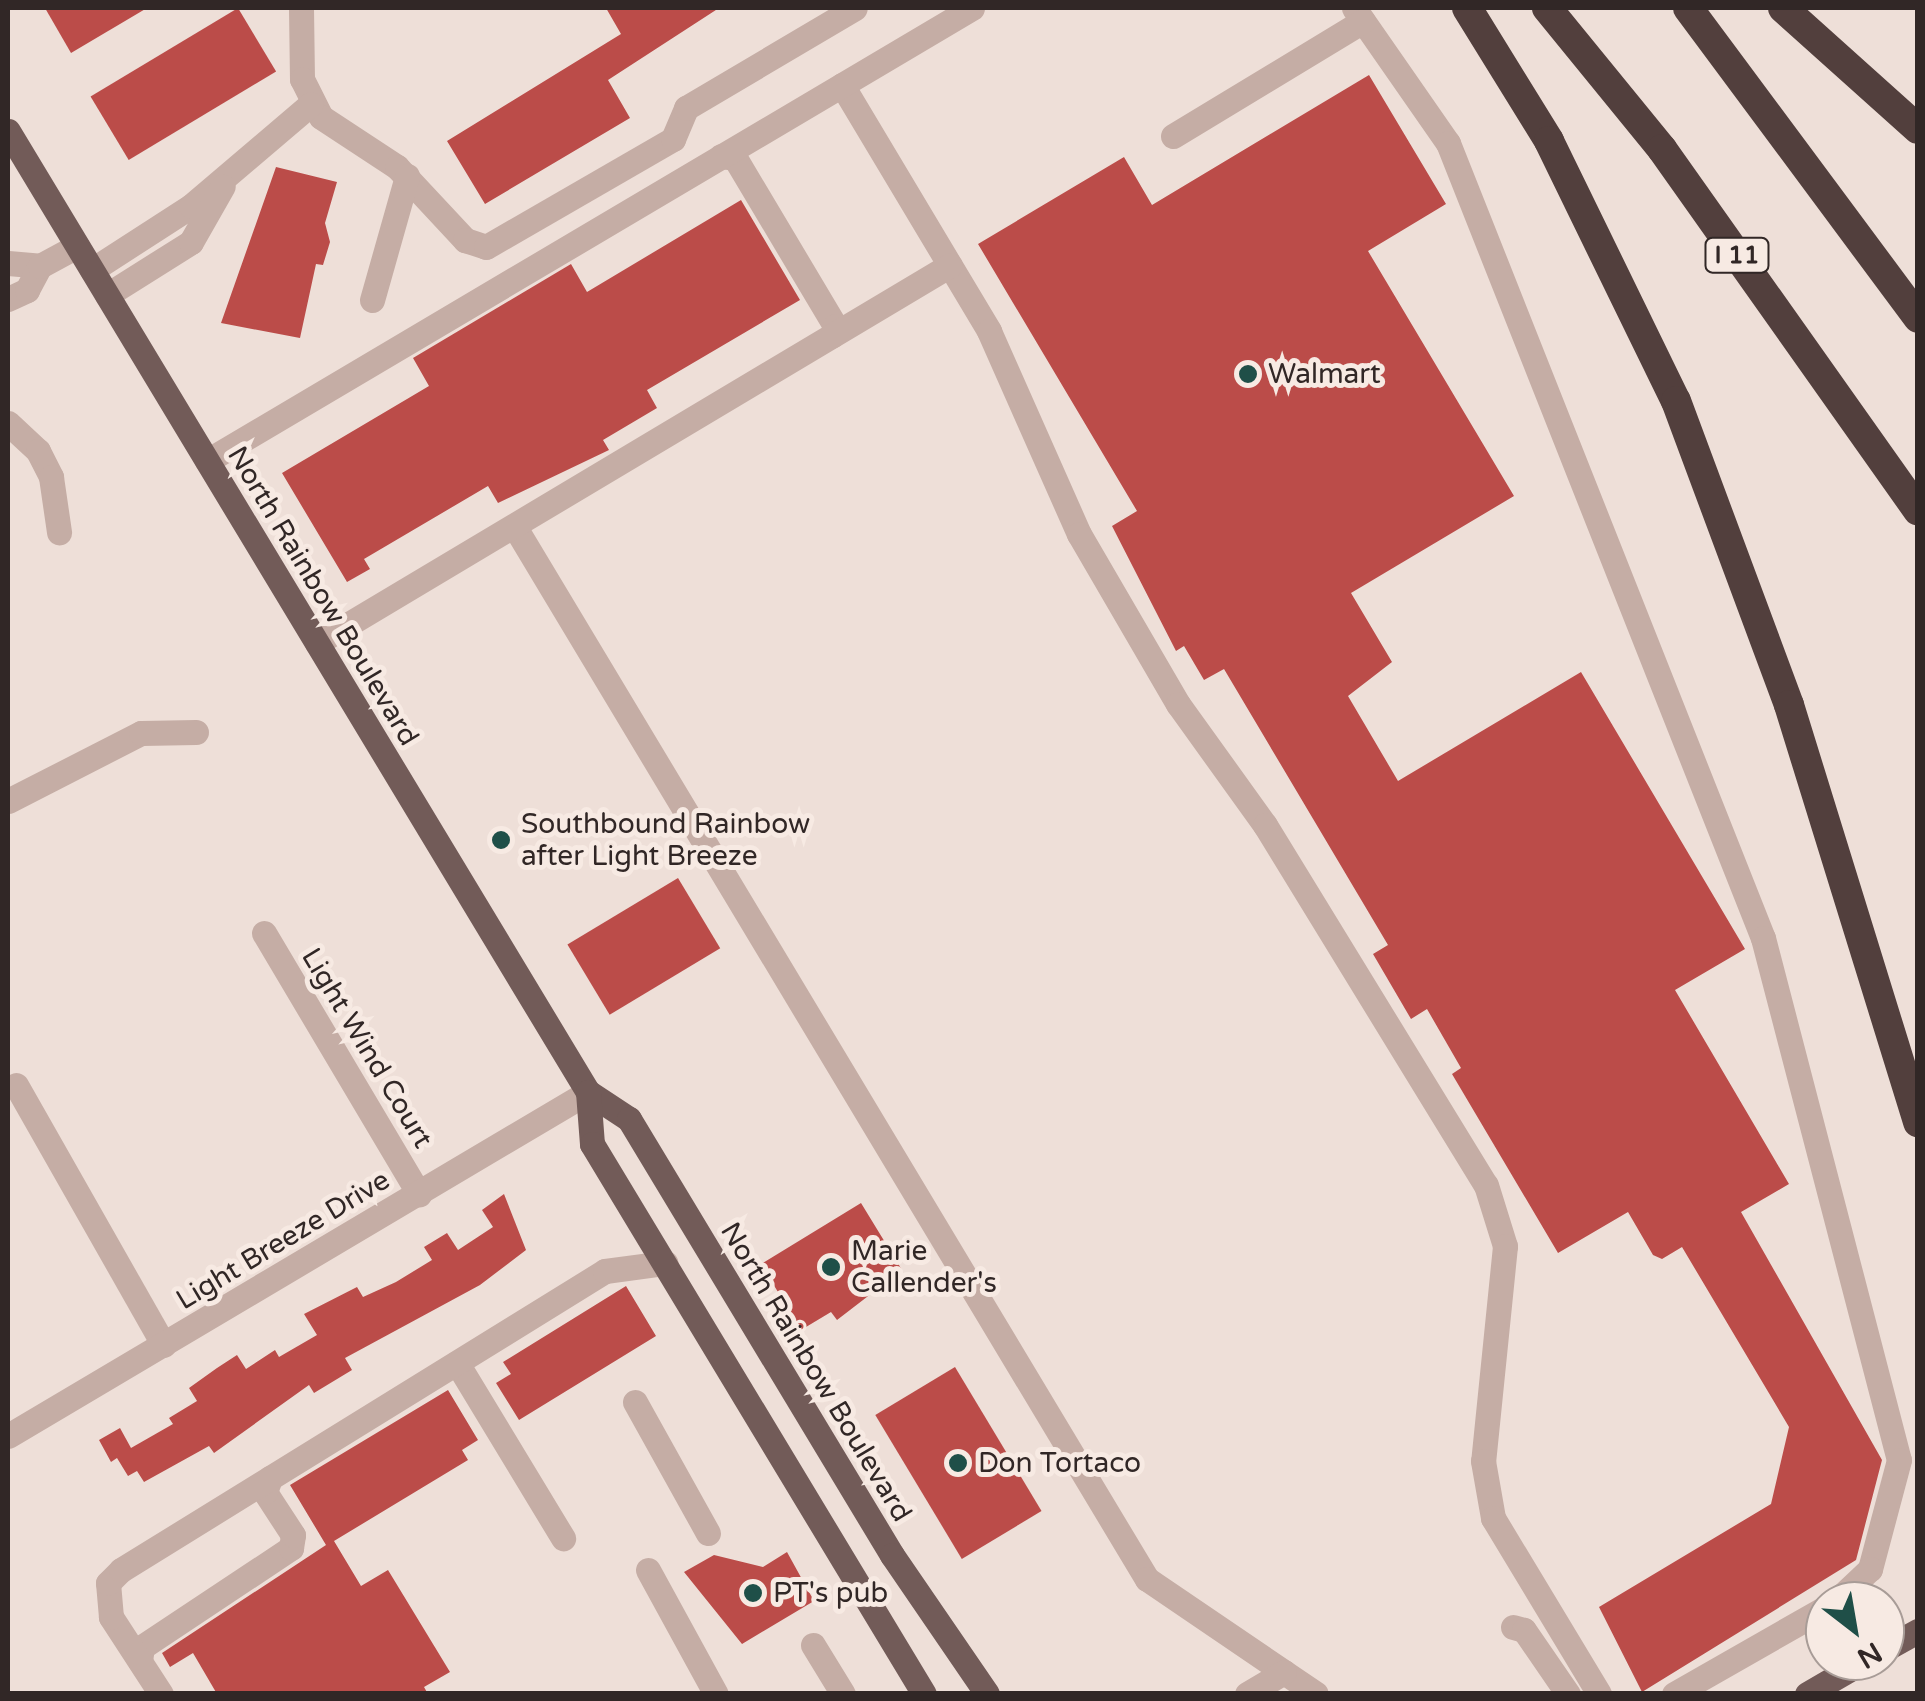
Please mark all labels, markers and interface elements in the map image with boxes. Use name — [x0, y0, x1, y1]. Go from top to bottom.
road number: I 11 — [1702, 235, 1772, 275]
place label: Walmart — [1268, 357, 1381, 391]
marker: Walmart — [1237, 363, 1259, 385]
street label: North Rainbow Boulevard — [220, 440, 426, 752]
place label: Southbound Rainbow after Light Breeze — [521, 807, 810, 873]
marker: Southbound Rainbow after Light Breeze — [490, 829, 512, 851]
street label: Light Wind Court — [294, 942, 440, 1154]
street label: Light Breeze Drive — [170, 1163, 396, 1317]
street label: North Rainbow Boulevard — [713, 1216, 919, 1528]
place label: Marie Callender's — [851, 1234, 997, 1300]
marker: Marie Callender's — [820, 1256, 842, 1278]
place label: Don Tortaco — [978, 1446, 1141, 1480]
marker: Don Tortaco — [947, 1452, 969, 1474]
place label: PT's pub — [773, 1576, 888, 1610]
north arrow — [1805, 1581, 1905, 1681]
marker: PT's pub — [742, 1582, 764, 1604]
text: N — [1851, 1635, 1888, 1675]

